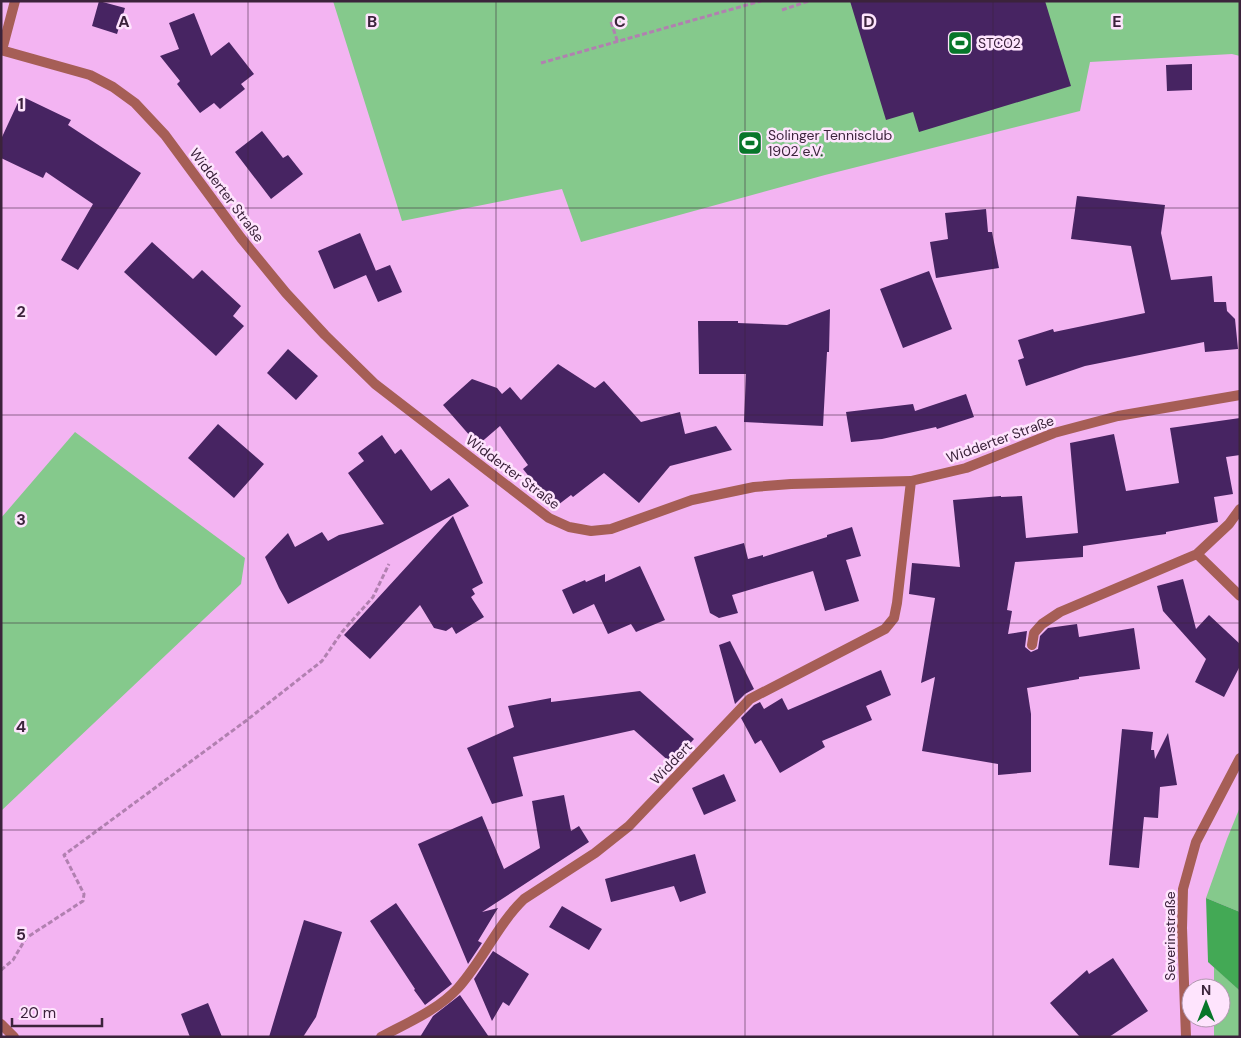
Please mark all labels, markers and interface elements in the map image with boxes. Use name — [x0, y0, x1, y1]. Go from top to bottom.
text: A — [118, 11, 130, 32]
text: B — [367, 11, 377, 32]
text: C — [614, 11, 626, 32]
text: D — [863, 11, 875, 32]
text: E — [1112, 11, 1122, 32]
sports icon: STC02 — [947, 30, 973, 56]
place label: STC02 — [978, 34, 1021, 52]
text: 1 — [18, 93, 24, 114]
place label: Solinger Tennisclub 1902 e.V. — [768, 126, 892, 160]
sports icon: Solinger Tennisclub 1902 e.V. — [737, 130, 763, 156]
street label: Widderter Straße — [186, 144, 268, 246]
text: 2 — [16, 301, 26, 322]
street label: Widderter Straße — [944, 411, 1056, 467]
street label: Widderter Straße — [462, 431, 564, 513]
text: 3 — [16, 509, 26, 530]
text: 4 — [16, 716, 26, 737]
street label: Widdert — [646, 738, 696, 788]
street label: Severinstraße — [1161, 891, 1179, 981]
text: 5 — [16, 924, 26, 945]
north arrow — [1181, 978, 1231, 1028]
text: N — [1201, 981, 1211, 999]
scale bar — [12, 996, 102, 1028]
text: 20 m — [20, 1003, 56, 1023]

